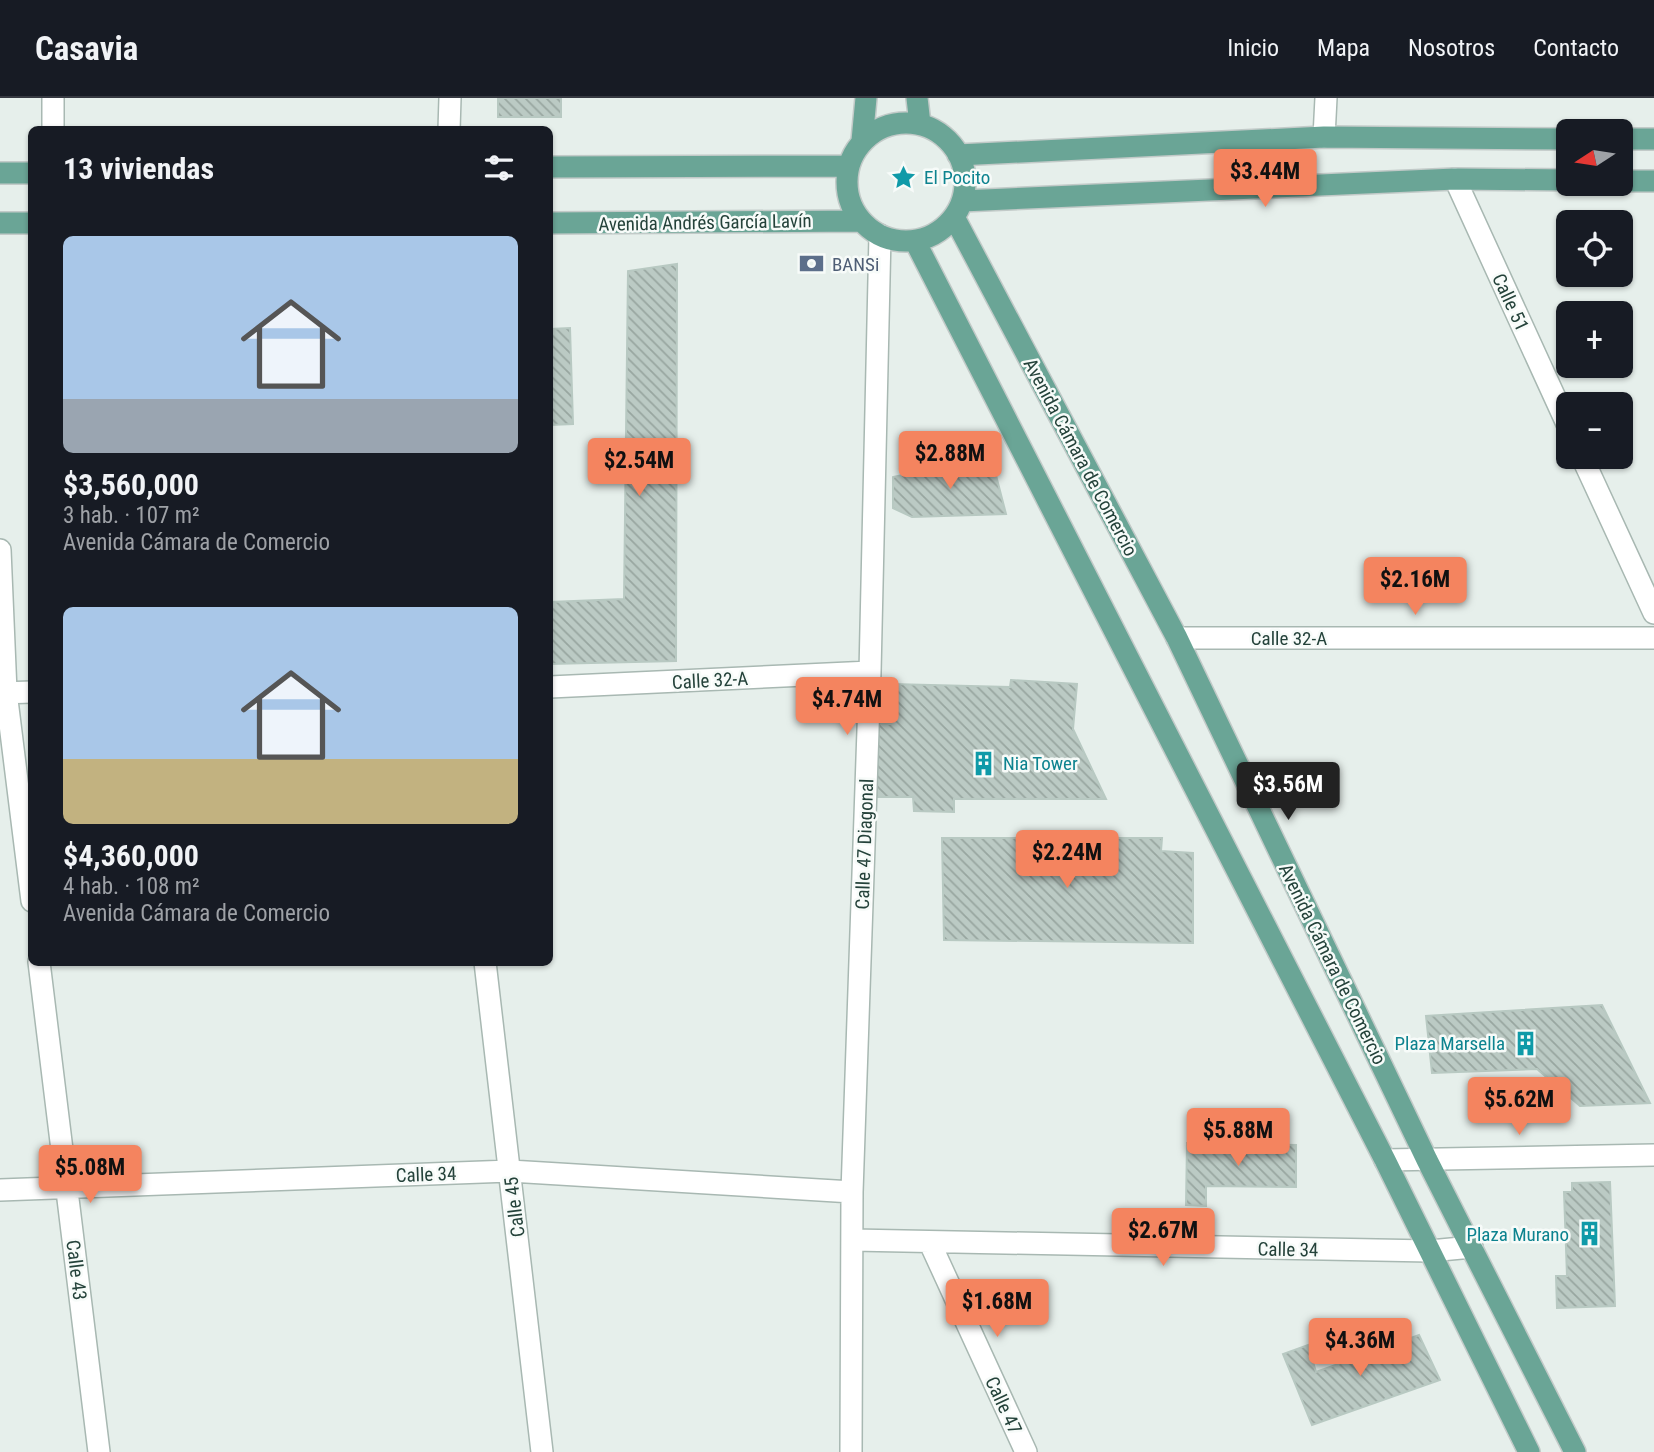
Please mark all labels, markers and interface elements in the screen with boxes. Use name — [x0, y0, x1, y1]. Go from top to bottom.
text: Casavia — [35, 29, 138, 68]
text: Inicio — [1227, 34, 1279, 62]
text: Mapa — [1317, 34, 1370, 62]
text: Nosotros — [1408, 34, 1495, 62]
text: Contacto — [1533, 34, 1619, 62]
north arrow — [1556, 119, 1633, 196]
map controls — [1556, 119, 1633, 469]
icon: filters — [480, 149, 518, 187]
pin: $3.44M — [1208, 150, 1322, 209]
text: 13 viviendas — [63, 151, 214, 186]
text: $3.44M — [1230, 158, 1300, 185]
place icon: El Pocito — [890, 163, 918, 191]
place label: El Pocito — [924, 166, 990, 189]
street label: Avenida Andrés García Lavín — [598, 209, 812, 236]
button: locate — [1556, 210, 1633, 287]
bank icon: BANSi — [798, 250, 826, 278]
place label: BANSi — [832, 253, 879, 276]
street label: Calle 51 — [1487, 270, 1534, 335]
icon: home — [228, 281, 354, 407]
button: + — [1556, 301, 1633, 378]
street label: Avenida Cámara de Comercio — [1019, 354, 1142, 560]
button: − — [1556, 392, 1633, 469]
pin: $2.88M — [893, 432, 1007, 491]
pin: $2.54M — [582, 438, 696, 498]
text: $2.88M — [915, 440, 985, 467]
text: $2.54M — [604, 447, 674, 474]
text: $3,560,000 — [63, 467, 199, 502]
text: 3 hab. · 107 m² — [63, 502, 200, 529]
text: Avenida Cámara de Comercio — [63, 529, 330, 556]
pin: $2.16M — [1358, 558, 1472, 617]
text: $2.16M — [1380, 566, 1450, 593]
street label: Calle 32-A — [1251, 627, 1327, 650]
icon: home — [228, 652, 354, 778]
street label: Calle 32-A — [671, 667, 749, 694]
pin: $4.74M — [790, 678, 904, 737]
text: $4.74M — [812, 686, 882, 713]
building icon: Nia Tower — [969, 749, 997, 777]
place label: Nia Tower — [1003, 752, 1078, 775]
pin: $3.56M — [1231, 762, 1345, 822]
text: $3.56M — [1253, 771, 1323, 798]
street label: Calle 47 Diagonal — [851, 778, 878, 910]
pin: $2.24M — [1010, 830, 1124, 890]
text: $4,360,000 — [63, 838, 199, 873]
text: $2.24M — [1032, 839, 1102, 866]
street label: Avenida Cámara de Comercio — [1274, 860, 1391, 1068]
text: 4 hab. · 108 m² — [63, 873, 200, 900]
text: Avenida Cámara de Comercio — [63, 900, 330, 927]
building icon: Plaza Marsella — [1511, 1029, 1539, 1057]
place label: Plaza Marsella — [1395, 1032, 1505, 1055]
pin: $5.62M — [1462, 1077, 1576, 1137]
text: $5.62M — [1484, 1086, 1554, 1113]
pin: $5.88M — [1181, 1108, 1295, 1168]
text: $5.88M — [1203, 1117, 1273, 1144]
pin: $5.08M — [33, 1146, 147, 1205]
text: $5.08M — [55, 1154, 125, 1181]
street label: Calle 34 — [395, 1162, 457, 1187]
street label: Calle 45 — [499, 1175, 530, 1238]
pin: $2.67M — [1106, 1208, 1220, 1268]
text: $2.67M — [1128, 1217, 1198, 1244]
building icon: Plaza Murano — [1575, 1220, 1603, 1248]
place label: Plaza Murano — [1466, 1223, 1569, 1246]
street label: Calle 34 — [1257, 1237, 1318, 1262]
street label: Calle 43 — [61, 1239, 92, 1302]
pin: $1.68M — [940, 1280, 1054, 1339]
text: $1.68M — [962, 1288, 1032, 1315]
pin: $4.36M — [1303, 1318, 1417, 1378]
text: $4.36M — [1325, 1327, 1395, 1354]
street label: Calle 47 — [980, 1373, 1027, 1438]

